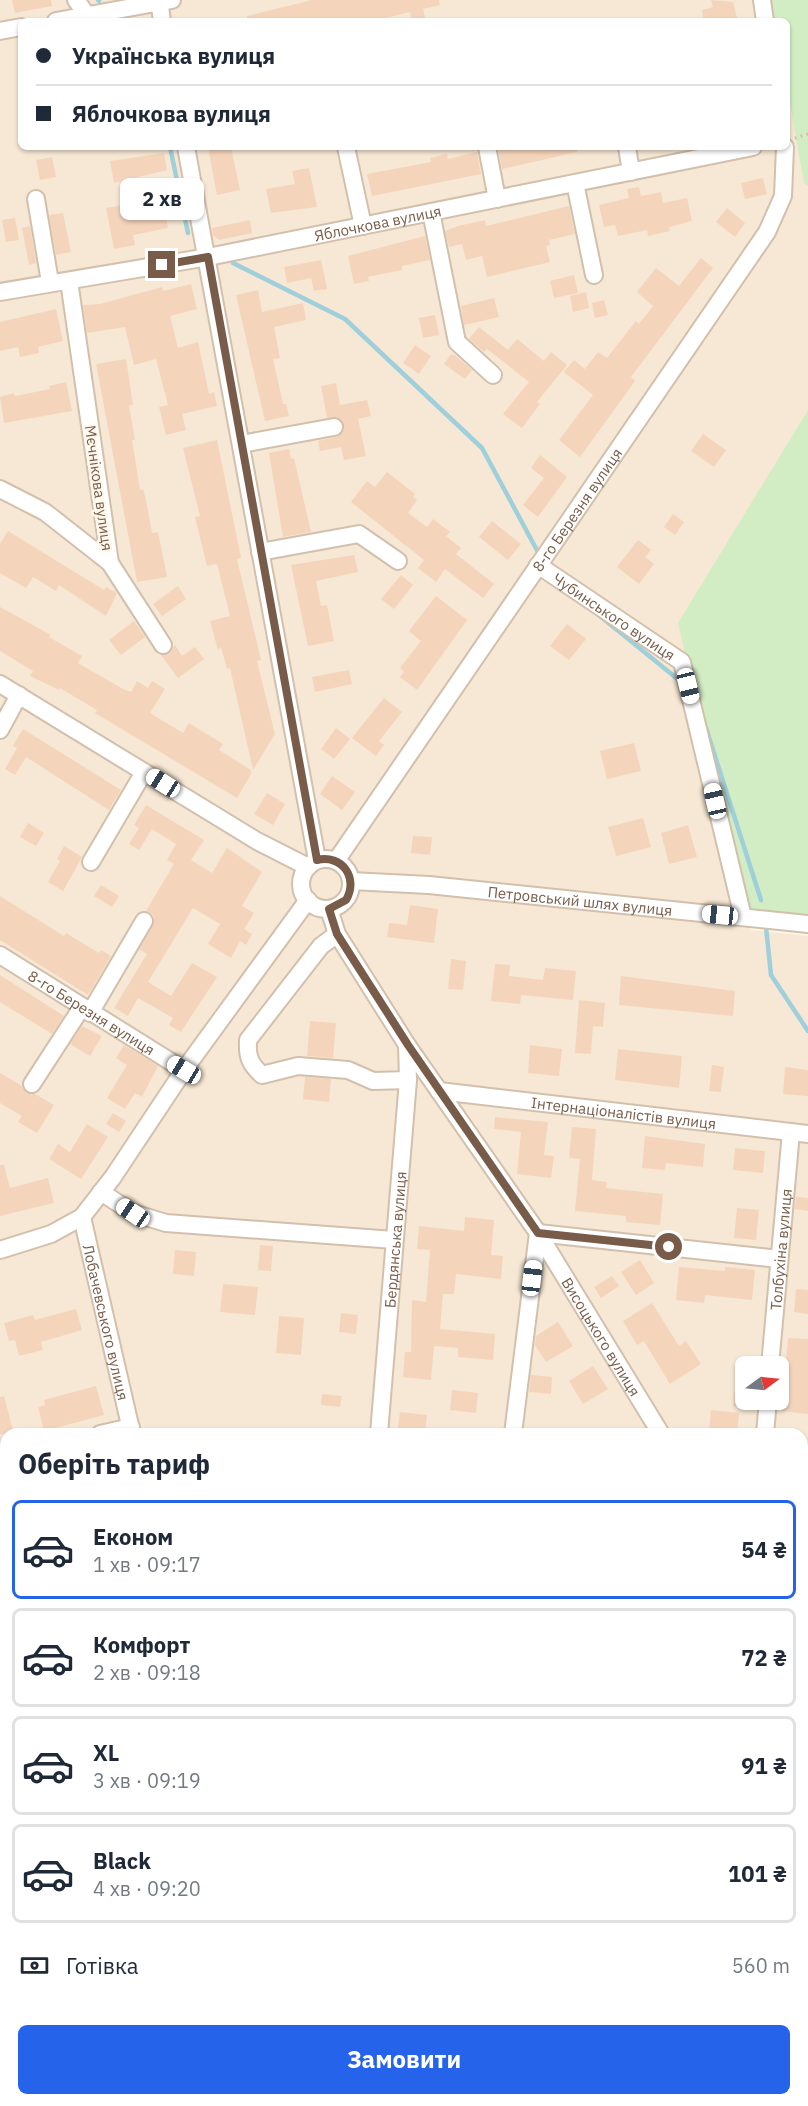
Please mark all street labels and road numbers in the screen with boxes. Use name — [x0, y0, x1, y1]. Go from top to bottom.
street label: Яблочкова вулиця — [312, 201, 443, 245]
street label: Мєчнікова вулиця — [81, 424, 117, 552]
street label: 8-го Березня вулиця — [528, 444, 626, 575]
street label: Чубинського вулиця — [550, 569, 679, 664]
street label: Петровський шлях вулиця — [487, 882, 673, 919]
street label: 8-го Березня вулиця — [25, 966, 158, 1059]
street label: Інтернаціоналістів вулиця — [530, 1092, 717, 1133]
street label: Бердянська вулиця — [380, 1171, 410, 1309]
street label: Толбухіна вулиця — [766, 1188, 795, 1311]
street label: Лобачевського вулиця — [79, 1242, 133, 1402]
street label: Висоцького вулиця — [558, 1274, 645, 1399]

